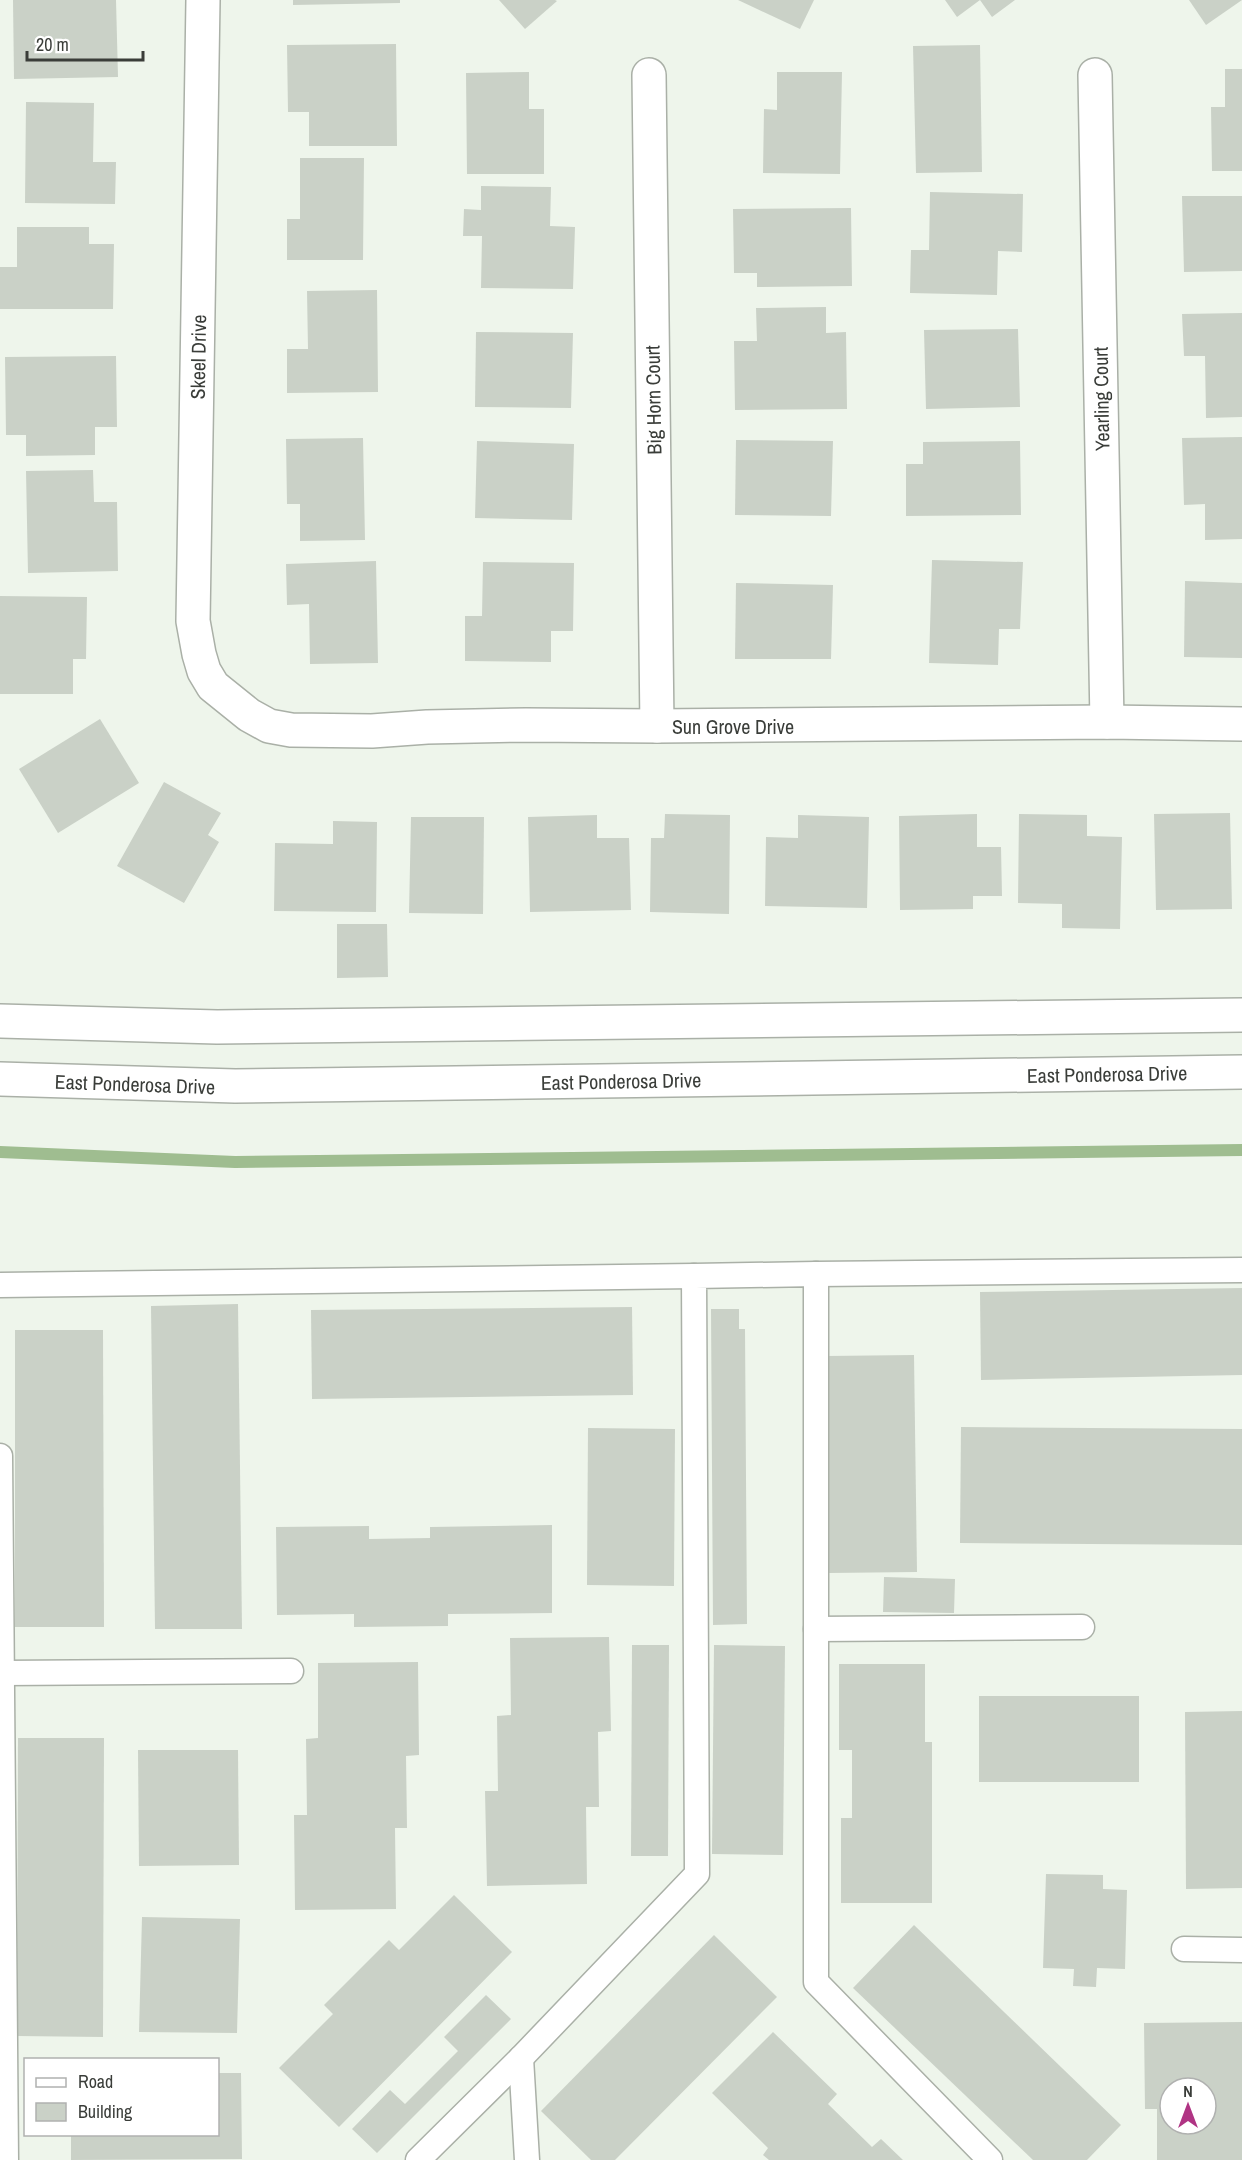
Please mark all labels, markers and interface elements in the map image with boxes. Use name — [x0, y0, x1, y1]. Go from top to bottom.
scale bar — [27, 24, 142, 62]
text: 20 m — [36, 32, 69, 57]
street label: Skeel Drive — [184, 314, 212, 400]
street label: Big Horn Court — [639, 345, 667, 455]
street label: Yearling Court — [1087, 346, 1115, 451]
street label: Sun Grove Drive — [672, 713, 794, 740]
street label: East Ponderosa Drive — [1027, 1059, 1187, 1089]
street label: East Ponderosa Drive — [541, 1066, 701, 1096]
street label: East Ponderosa Drive — [54, 1068, 216, 1100]
legend — [24, 2058, 219, 2136]
text: Road — [78, 2069, 113, 2094]
north arrow — [1158, 2076, 1218, 2136]
text: N — [1183, 2080, 1193, 2102]
text: Building — [78, 2099, 133, 2124]

